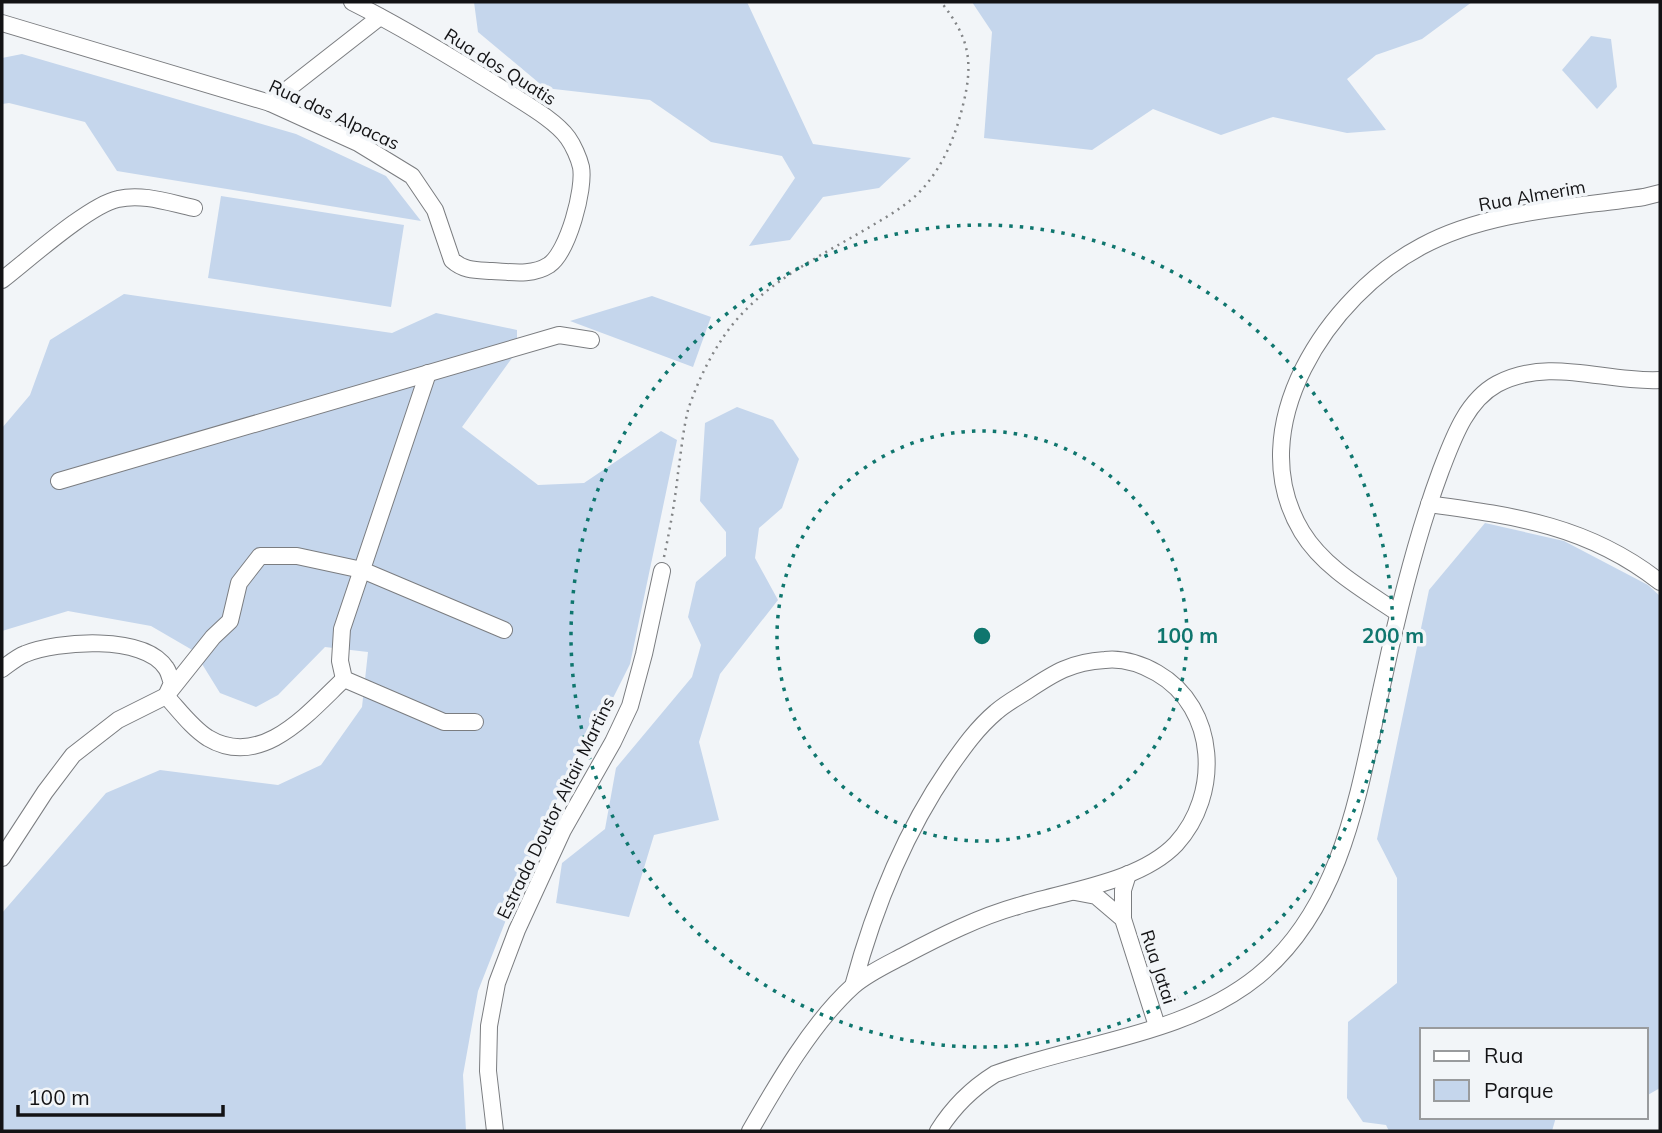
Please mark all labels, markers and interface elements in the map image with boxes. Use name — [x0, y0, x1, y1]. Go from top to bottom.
street label: Rua dos Quatis — [440, 23, 561, 110]
street label: Rua das Alpacas — [265, 74, 403, 155]
street label: Rua Almerim — [1477, 175, 1587, 216]
text: 100 m — [1156, 622, 1218, 648]
text: 200 m — [1362, 622, 1424, 648]
centre of rings — [970, 624, 994, 648]
street label: Estrada Doutor Altair Martins — [492, 693, 619, 923]
street label: Rua Jatai — [1136, 927, 1181, 1007]
legend — [1420, 1028, 1648, 1119]
text: Rua — [1484, 1042, 1523, 1068]
scale bar — [18, 1074, 222, 1118]
text: Parque — [1484, 1077, 1553, 1103]
text: 100 m — [28, 1084, 90, 1110]

